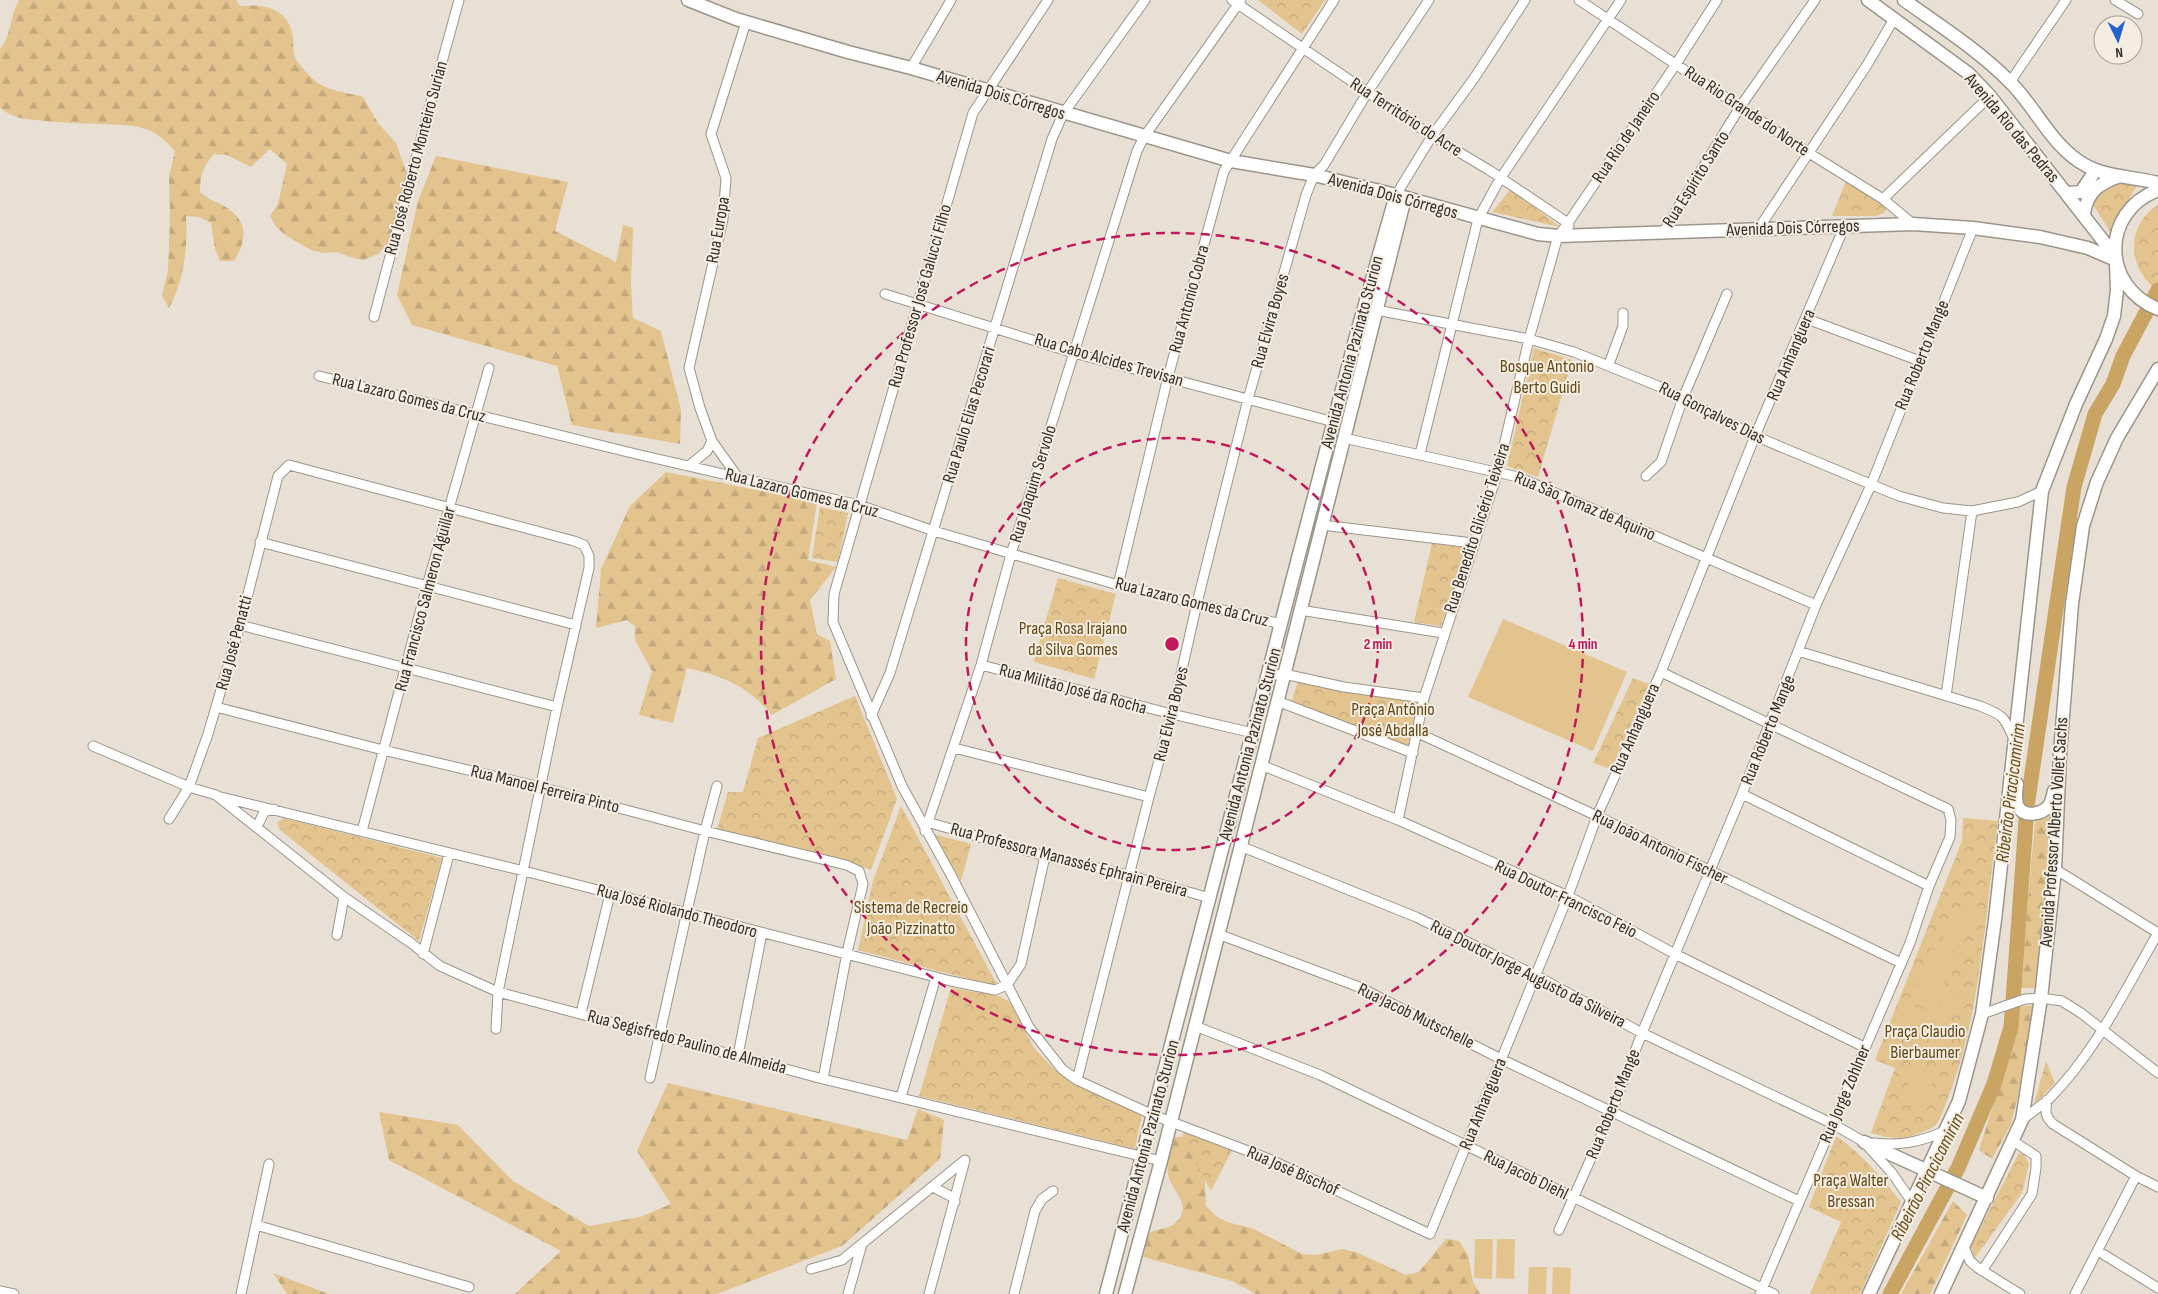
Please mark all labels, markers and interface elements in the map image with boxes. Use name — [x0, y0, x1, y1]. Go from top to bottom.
north arrow — [2093, 15, 2143, 65]
text: N — [2115, 44, 2124, 61]
street label: Rua José Roberto Monteiro Surian — [380, 59, 452, 257]
street label: Rua Rio Grande do Norte — [1681, 61, 1813, 161]
street label: Avenida Dois Córregos — [933, 65, 1068, 125]
street label: Avenida Rio das Pedras — [1960, 68, 2064, 187]
street label: Rua Território do Acre — [1346, 73, 1466, 161]
street label: Rua Rio de Janeiro — [1588, 87, 1664, 187]
street label: Rua Espírito Santo — [1658, 127, 1734, 231]
street label: Avenida Dois Córregos — [1325, 168, 1460, 223]
street label: Rua Europa — [702, 195, 734, 265]
street label: Rua Professor José Galucci Filho — [884, 202, 956, 390]
street label: Avenida Dois Córregos — [1725, 215, 1860, 241]
street label: Rua Antonio Cobra — [1164, 243, 1214, 355]
street label: Avenida Antonia Pazinato Sturion — [1316, 254, 1388, 451]
street label: Rua Elvira Boyes — [1247, 271, 1293, 371]
street label: Rua Roberto Mange — [1890, 297, 1954, 413]
street label: Rua Anhanguera — [1762, 306, 1820, 404]
street label: Rua Cabo Alcides Trevisan — [1032, 329, 1186, 391]
street label: Rua Paulo Elias Pecorari — [938, 344, 1000, 486]
park label: Bosque Antonio Berto Guidi — [1500, 356, 1594, 398]
street label: Rua Lazaro Gomes da Cruz — [330, 369, 488, 427]
street label: Rua Gonçalves Dias — [1656, 377, 1768, 449]
street label: Rua Joaquim Servolo — [1005, 423, 1061, 545]
street label: Rua Benedito Glicério Teixeira — [1440, 440, 1514, 616]
street label: Rua Lazaro Gomes da Cruz — [723, 464, 881, 522]
street label: Rua São Tomaz de Aquino — [1511, 467, 1659, 545]
street label: Rua Francisco Salmeron Aguillar — [390, 504, 460, 694]
street label: Rua Lazaro Gomes da Cruz — [1113, 573, 1271, 631]
street label: Rua José Penatti — [211, 593, 257, 693]
park label: Praça Rosa Irajano da Silva Gomes — [1019, 618, 1127, 660]
centre of rings — [1163, 635, 1181, 653]
text: 2 min — [1364, 635, 1392, 654]
text: 4 min — [1569, 635, 1597, 654]
street label: Avenida Antonia Pazinato Sturion — [1214, 646, 1286, 843]
street label: Rua Militão José da Rocha — [997, 659, 1149, 719]
street label: Rua Elvira Boyes — [1149, 664, 1193, 764]
street label: Rua Roberto Mange — [1736, 672, 1800, 788]
street label: Rua Anhanguera — [1606, 680, 1664, 778]
park label: Praça Antônio José Abdalla — [1351, 699, 1435, 741]
street label: Avenida Professor Alberto Vollet Sachs — [2035, 716, 2073, 949]
water label: Ribeirão Piracicamirim — [1991, 722, 2031, 864]
street label: Rua Manoel Ferreira Pinto — [468, 760, 622, 818]
street label: Rua João Antonio Fischer — [1589, 805, 1731, 889]
street label: Rua Professora Manassés Ephrain Pereira — [948, 818, 1190, 902]
street label: Rua Doutor Francisco Feio — [1491, 855, 1641, 943]
street label: Rua José Riolando Theodoro — [595, 879, 759, 943]
park label: Sistema de Recreio João Pìzzinatto — [854, 897, 968, 939]
street label: Rua Doutor Jorge Augusto da Silveira — [1427, 916, 1629, 1032]
street label: Rua Jacob Mutschelle — [1354, 979, 1478, 1053]
street label: Rua Segisfredo Paulino de Almeida — [585, 1005, 789, 1079]
park label: Praça Claudio Bierbaumer — [1884, 1021, 1966, 1063]
street label: Avenida Antonia Pazinato Sturion — [1112, 1038, 1184, 1235]
street label: Rua Jorge Zohlner — [1815, 1042, 1875, 1146]
street label: Rua Roberto Mange — [1581, 1046, 1645, 1162]
street label: Rua Anhanguera — [1455, 1055, 1511, 1153]
water label: Ribeirão Piracicamirim — [1886, 1109, 1970, 1245]
street label: Rua José Bischof — [1244, 1141, 1343, 1201]
street label: Rua Jacob Diehl — [1480, 1145, 1572, 1205]
park label: Praça Walter Bressan — [1813, 1170, 1889, 1212]

